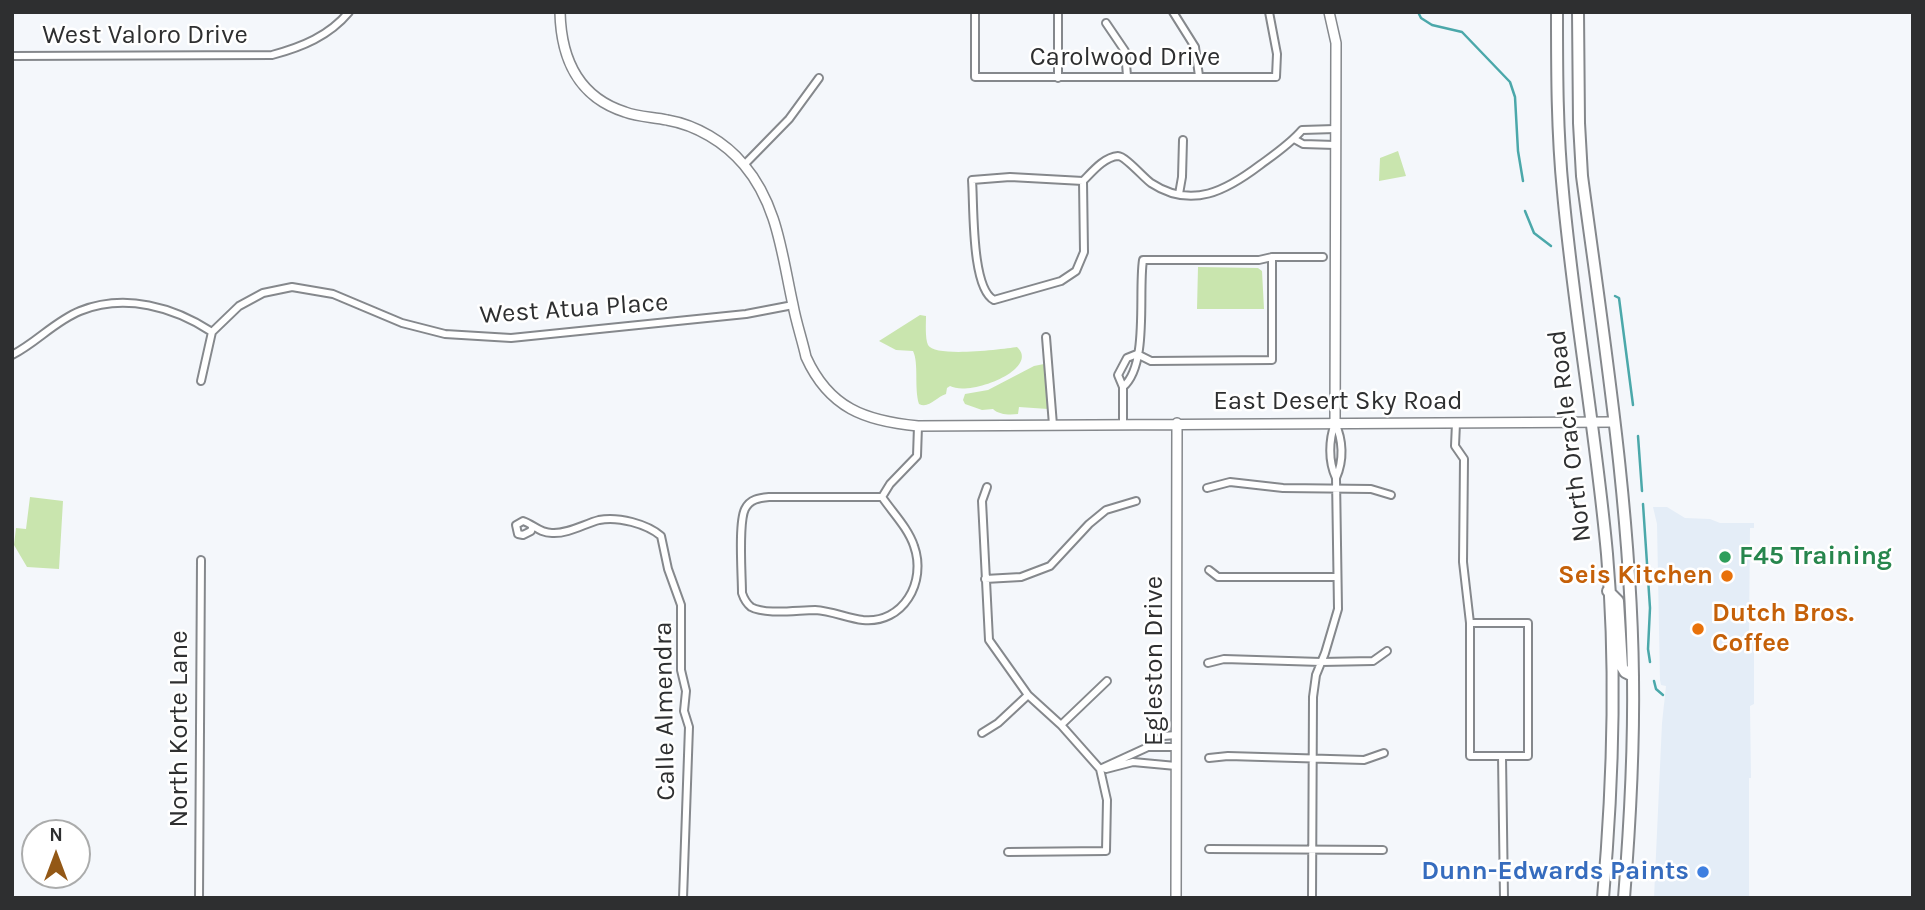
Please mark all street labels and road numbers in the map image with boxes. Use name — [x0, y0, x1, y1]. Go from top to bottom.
street label: West Valoro Drive — [42, 20, 248, 52]
street label: Carolwood Drive — [1030, 42, 1220, 74]
street label: West Atua Place — [479, 287, 669, 331]
street label: North Oracle Road — [1542, 328, 1598, 544]
street label: East Desert Sky Road — [1213, 386, 1463, 418]
street label: Egleston Drive — [1139, 576, 1171, 746]
street label: Calle Almendra — [648, 621, 682, 801]
street label: North Korte Lane — [164, 630, 196, 828]

